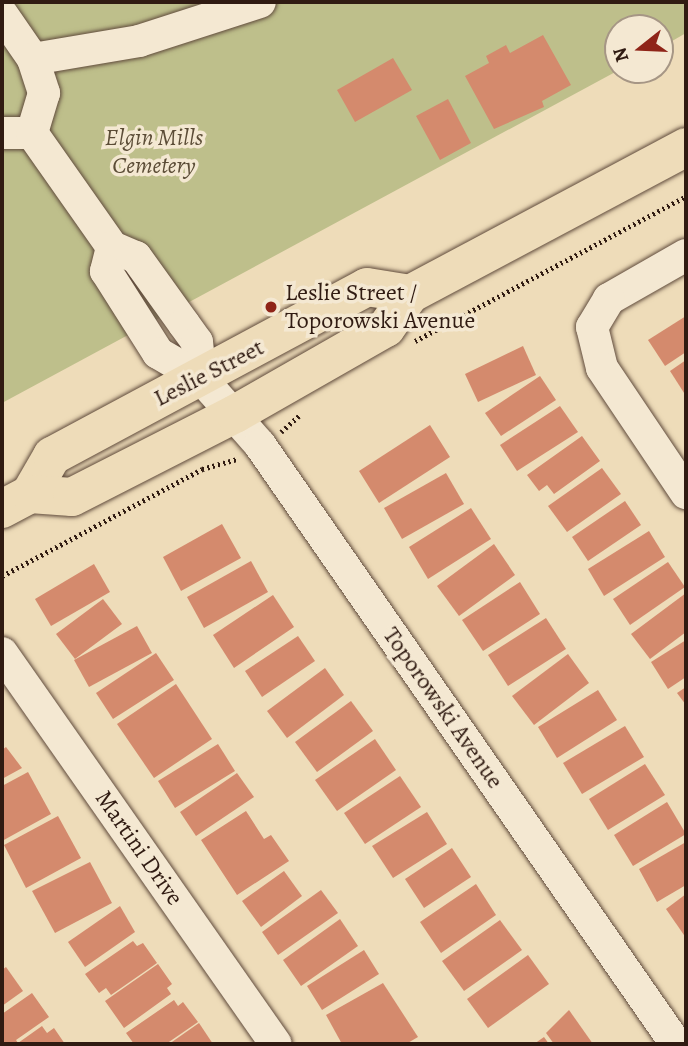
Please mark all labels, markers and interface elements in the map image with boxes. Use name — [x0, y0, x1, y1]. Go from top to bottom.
north arrow — [604, 14, 674, 84]
text: N — [606, 44, 635, 65]
park label: Elgin Mills Cemetery — [105, 124, 203, 180]
place label: Leslie Street / Toporowski Avenue — [285, 279, 475, 335]
marker: Leslie Street / Toporowski Avenue — [263, 299, 279, 315]
street label: Leslie Street — [149, 333, 269, 413]
street label: Toporowski Avenue — [377, 622, 509, 794]
street label: Martini Drive — [89, 785, 189, 911]

